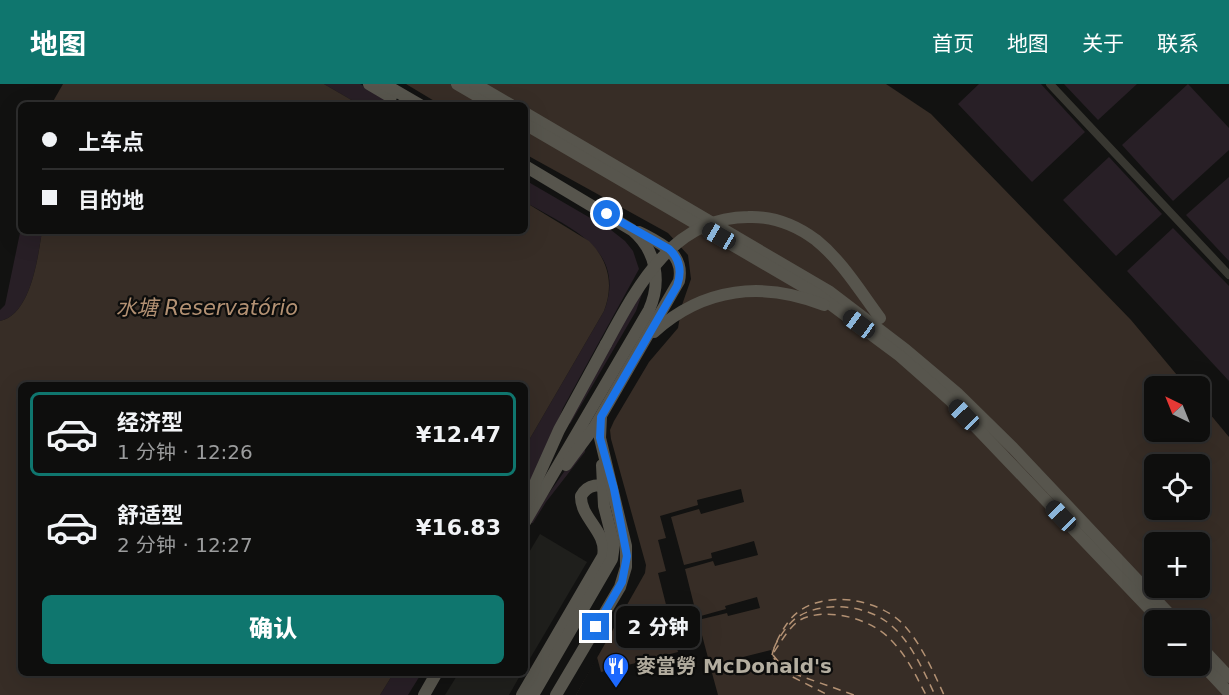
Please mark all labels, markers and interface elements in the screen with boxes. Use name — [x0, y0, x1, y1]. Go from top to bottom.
text: 地图 — [30, 28, 86, 61]
text: 首页 — [932, 32, 974, 56]
text: 地图 — [1007, 32, 1049, 56]
text: 关于 — [1082, 32, 1124, 56]
text: 联系 — [1157, 32, 1199, 56]
text: 上车点 — [78, 130, 144, 155]
text: 目的地 — [78, 188, 144, 213]
route start — [593, 200, 620, 227]
car — [699, 219, 739, 253]
water label: 水塘 Reservatório — [116, 296, 298, 320]
car — [839, 306, 879, 342]
north arrow — [1144, 376, 1210, 442]
map controls — [1144, 376, 1210, 676]
car — [945, 396, 983, 434]
icon: car — [45, 407, 99, 461]
text: 经济型 — [117, 410, 183, 435]
text: ¥12.47 — [416, 422, 501, 447]
text: 1 分钟 · 12:26 — [117, 440, 253, 464]
button: locate — [1144, 454, 1210, 520]
car — [1042, 497, 1080, 535]
icon: car — [45, 500, 99, 554]
text: 舒适型 — [117, 503, 183, 528]
text: ¥16.83 — [416, 515, 501, 540]
button: + — [1144, 532, 1210, 598]
text: 2 分钟 · 12:27 — [117, 533, 253, 557]
button: 确认 — [42, 595, 504, 664]
callout: 2 分钟 — [617, 606, 701, 648]
button: − — [1144, 610, 1210, 676]
route end — [582, 613, 609, 640]
text: 2 分钟 — [628, 615, 688, 639]
restaurant icon: 麥當勞 McDonald's — [601, 651, 631, 689]
place label: 麥當勞 McDonald's — [636, 654, 832, 678]

